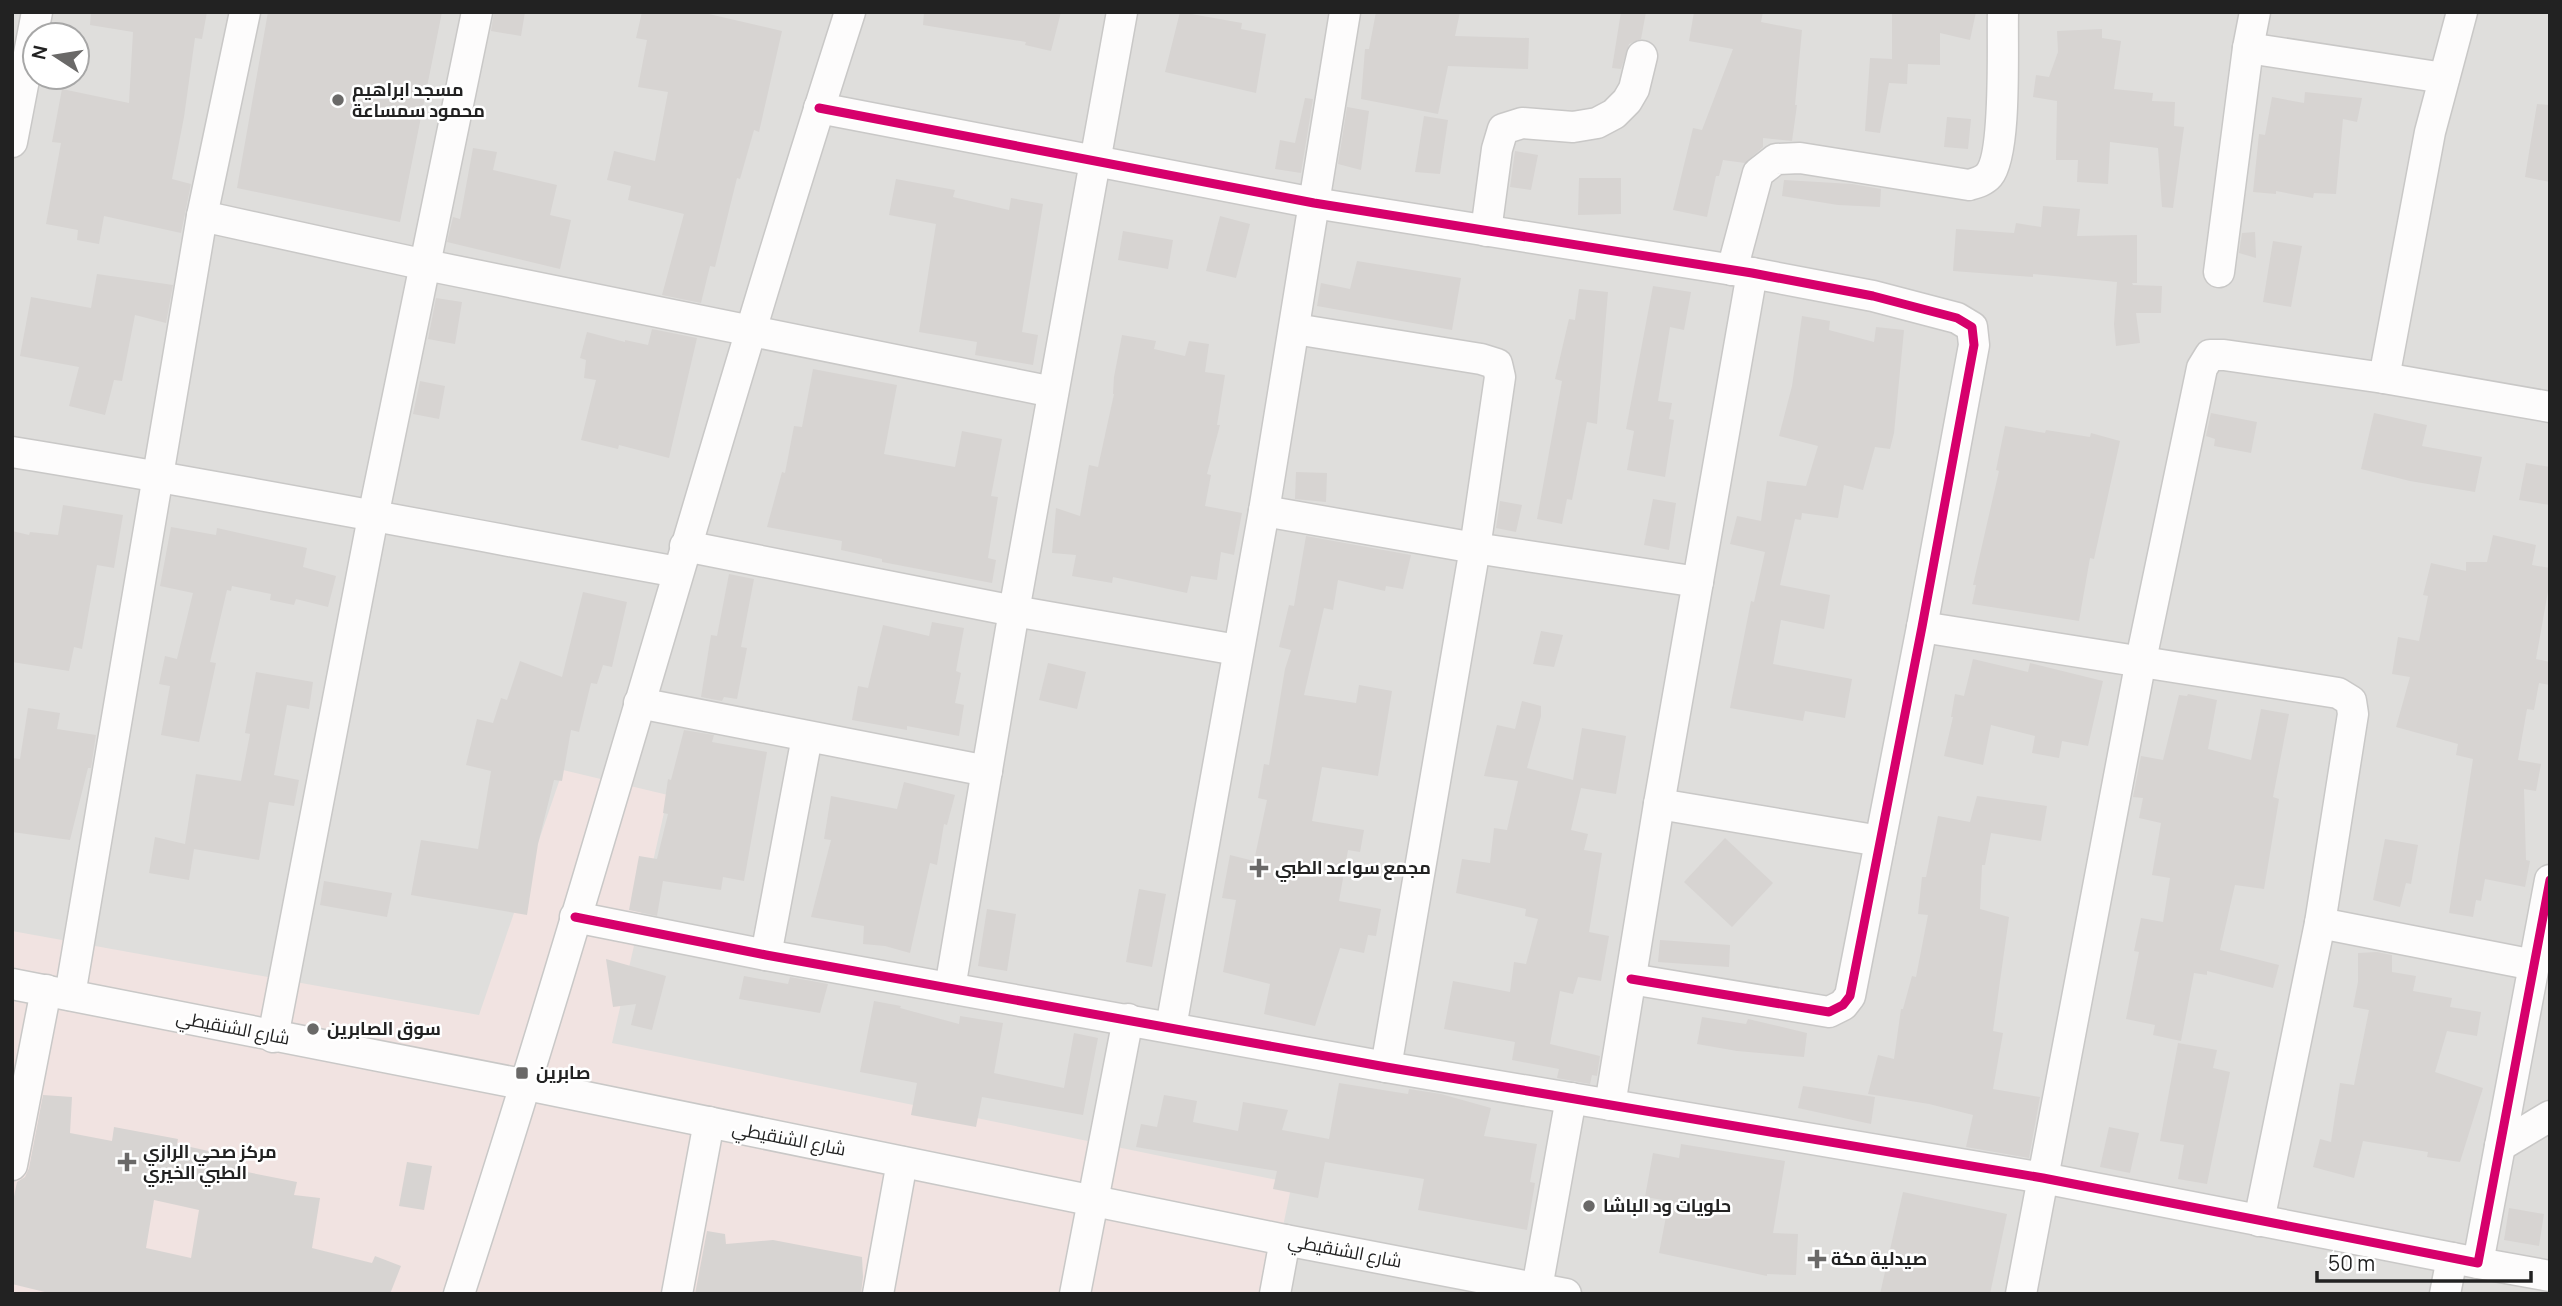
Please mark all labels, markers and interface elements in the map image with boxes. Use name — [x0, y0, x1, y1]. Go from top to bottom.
north arrow — [21, 21, 91, 91]
text: N — [25, 43, 54, 62]
place label: مسجد ابراهيم محمود سمساعة — [352, 77, 485, 122]
marker: مسجد ابراهيم محمود سمساعة — [330, 92, 346, 108]
place label: مجمع سواعد الطبي — [1275, 855, 1431, 883]
marker: مجمع سواعد الطبي — [1249, 858, 1269, 878]
street label: شارع الشنقيطي — [174, 1004, 292, 1053]
place label: سوق الصابرين — [327, 1016, 441, 1040]
marker: سوق الصابرين — [305, 1021, 321, 1037]
place label: صابرين — [536, 1060, 590, 1084]
marker: صابرين — [514, 1065, 530, 1081]
street label: شارع الشنقيطي — [730, 1115, 848, 1164]
place label: مركز صحي الرازي الطبي الخيري — [143, 1139, 277, 1188]
marker: مركز صحي الرازي الطبي الخيري — [117, 1152, 137, 1172]
place label: حلويات ود الباشا — [1603, 1193, 1731, 1217]
marker: حلويات ود الباشا — [1581, 1198, 1597, 1214]
street label: شارع الشنقيطي — [1286, 1227, 1404, 1276]
scale bar — [2317, 1240, 2530, 1284]
place label: صيدلية مكة — [1831, 1246, 1927, 1270]
text: 50 m — [2328, 1249, 2375, 1277]
marker: صيدلية مكة — [1809, 1251, 1825, 1267]

